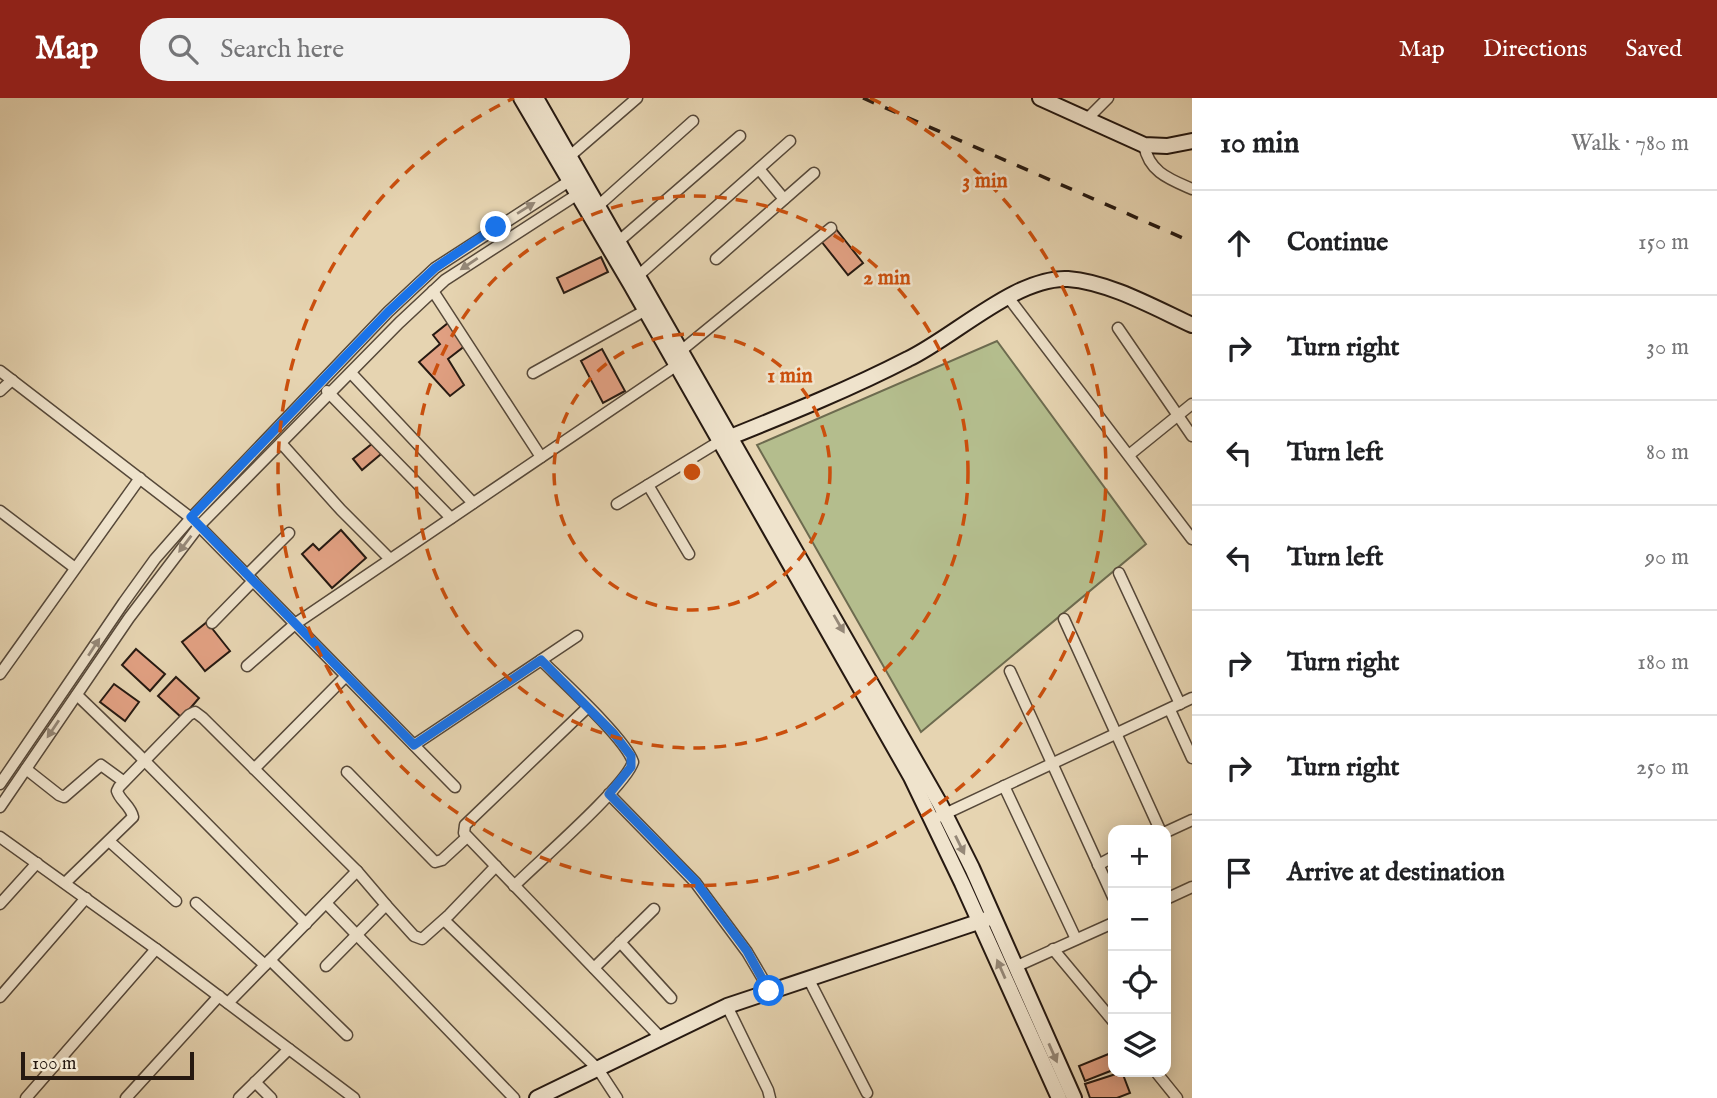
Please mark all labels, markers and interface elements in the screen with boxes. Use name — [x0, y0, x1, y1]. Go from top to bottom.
search box — [140, 18, 630, 81]
text: Map — [35, 28, 98, 70]
icon: search — [164, 30, 202, 68]
text: Search here — [220, 33, 344, 66]
text: Map — [1399, 34, 1445, 65]
text: Directions — [1483, 34, 1587, 65]
text: Saved — [1625, 34, 1682, 65]
text: 10 min — [1220, 125, 1300, 163]
text: Walk · 780 m — [1571, 129, 1689, 158]
text: 3 min — [962, 168, 1008, 195]
one-way arrow — [516, 202, 536, 215]
route end — [480, 211, 511, 242]
icon: ahead — [1220, 224, 1258, 262]
text: Continue — [1287, 226, 1388, 259]
text: 150 m — [1638, 228, 1689, 257]
one-way arrow — [459, 258, 478, 271]
text: 2 min — [863, 265, 911, 292]
icon: right — [1220, 329, 1258, 367]
text: Turn right — [1287, 331, 1400, 364]
text: 30 m — [1646, 333, 1689, 362]
text: 1 min — [767, 363, 813, 390]
icon: left — [1220, 434, 1258, 472]
text: Turn left — [1287, 436, 1384, 469]
text: 80 m — [1646, 438, 1689, 467]
centre of rings — [680, 460, 704, 484]
one-way arrow — [179, 535, 193, 553]
icon: left — [1220, 539, 1258, 577]
text: Turn left — [1287, 541, 1384, 574]
text: 90 m — [1645, 543, 1689, 572]
one-way arrow — [833, 615, 845, 634]
one-way arrow — [87, 637, 100, 656]
icon: right — [1220, 644, 1258, 682]
text: Turn right — [1287, 646, 1400, 679]
text: 180 m — [1637, 648, 1689, 677]
one-way arrow — [46, 720, 60, 738]
icon: right — [1220, 749, 1258, 787]
text: Turn right — [1287, 751, 1400, 784]
text: 250 m — [1636, 753, 1689, 782]
map controls — [1108, 825, 1171, 1077]
button: + — [1108, 825, 1171, 888]
one-way arrow — [955, 835, 966, 855]
icon: arrive — [1220, 854, 1258, 892]
text: Arrive at destination — [1287, 856, 1505, 889]
button: − — [1108, 888, 1171, 951]
button: locate — [1108, 951, 1171, 1014]
one-way arrow — [995, 959, 1007, 979]
route start — [753, 975, 784, 1006]
button: layers — [1108, 1014, 1171, 1077]
one-way arrow — [1048, 1042, 1059, 1063]
scale bar — [21, 1049, 194, 1081]
text: 100 m — [32, 1052, 76, 1076]

